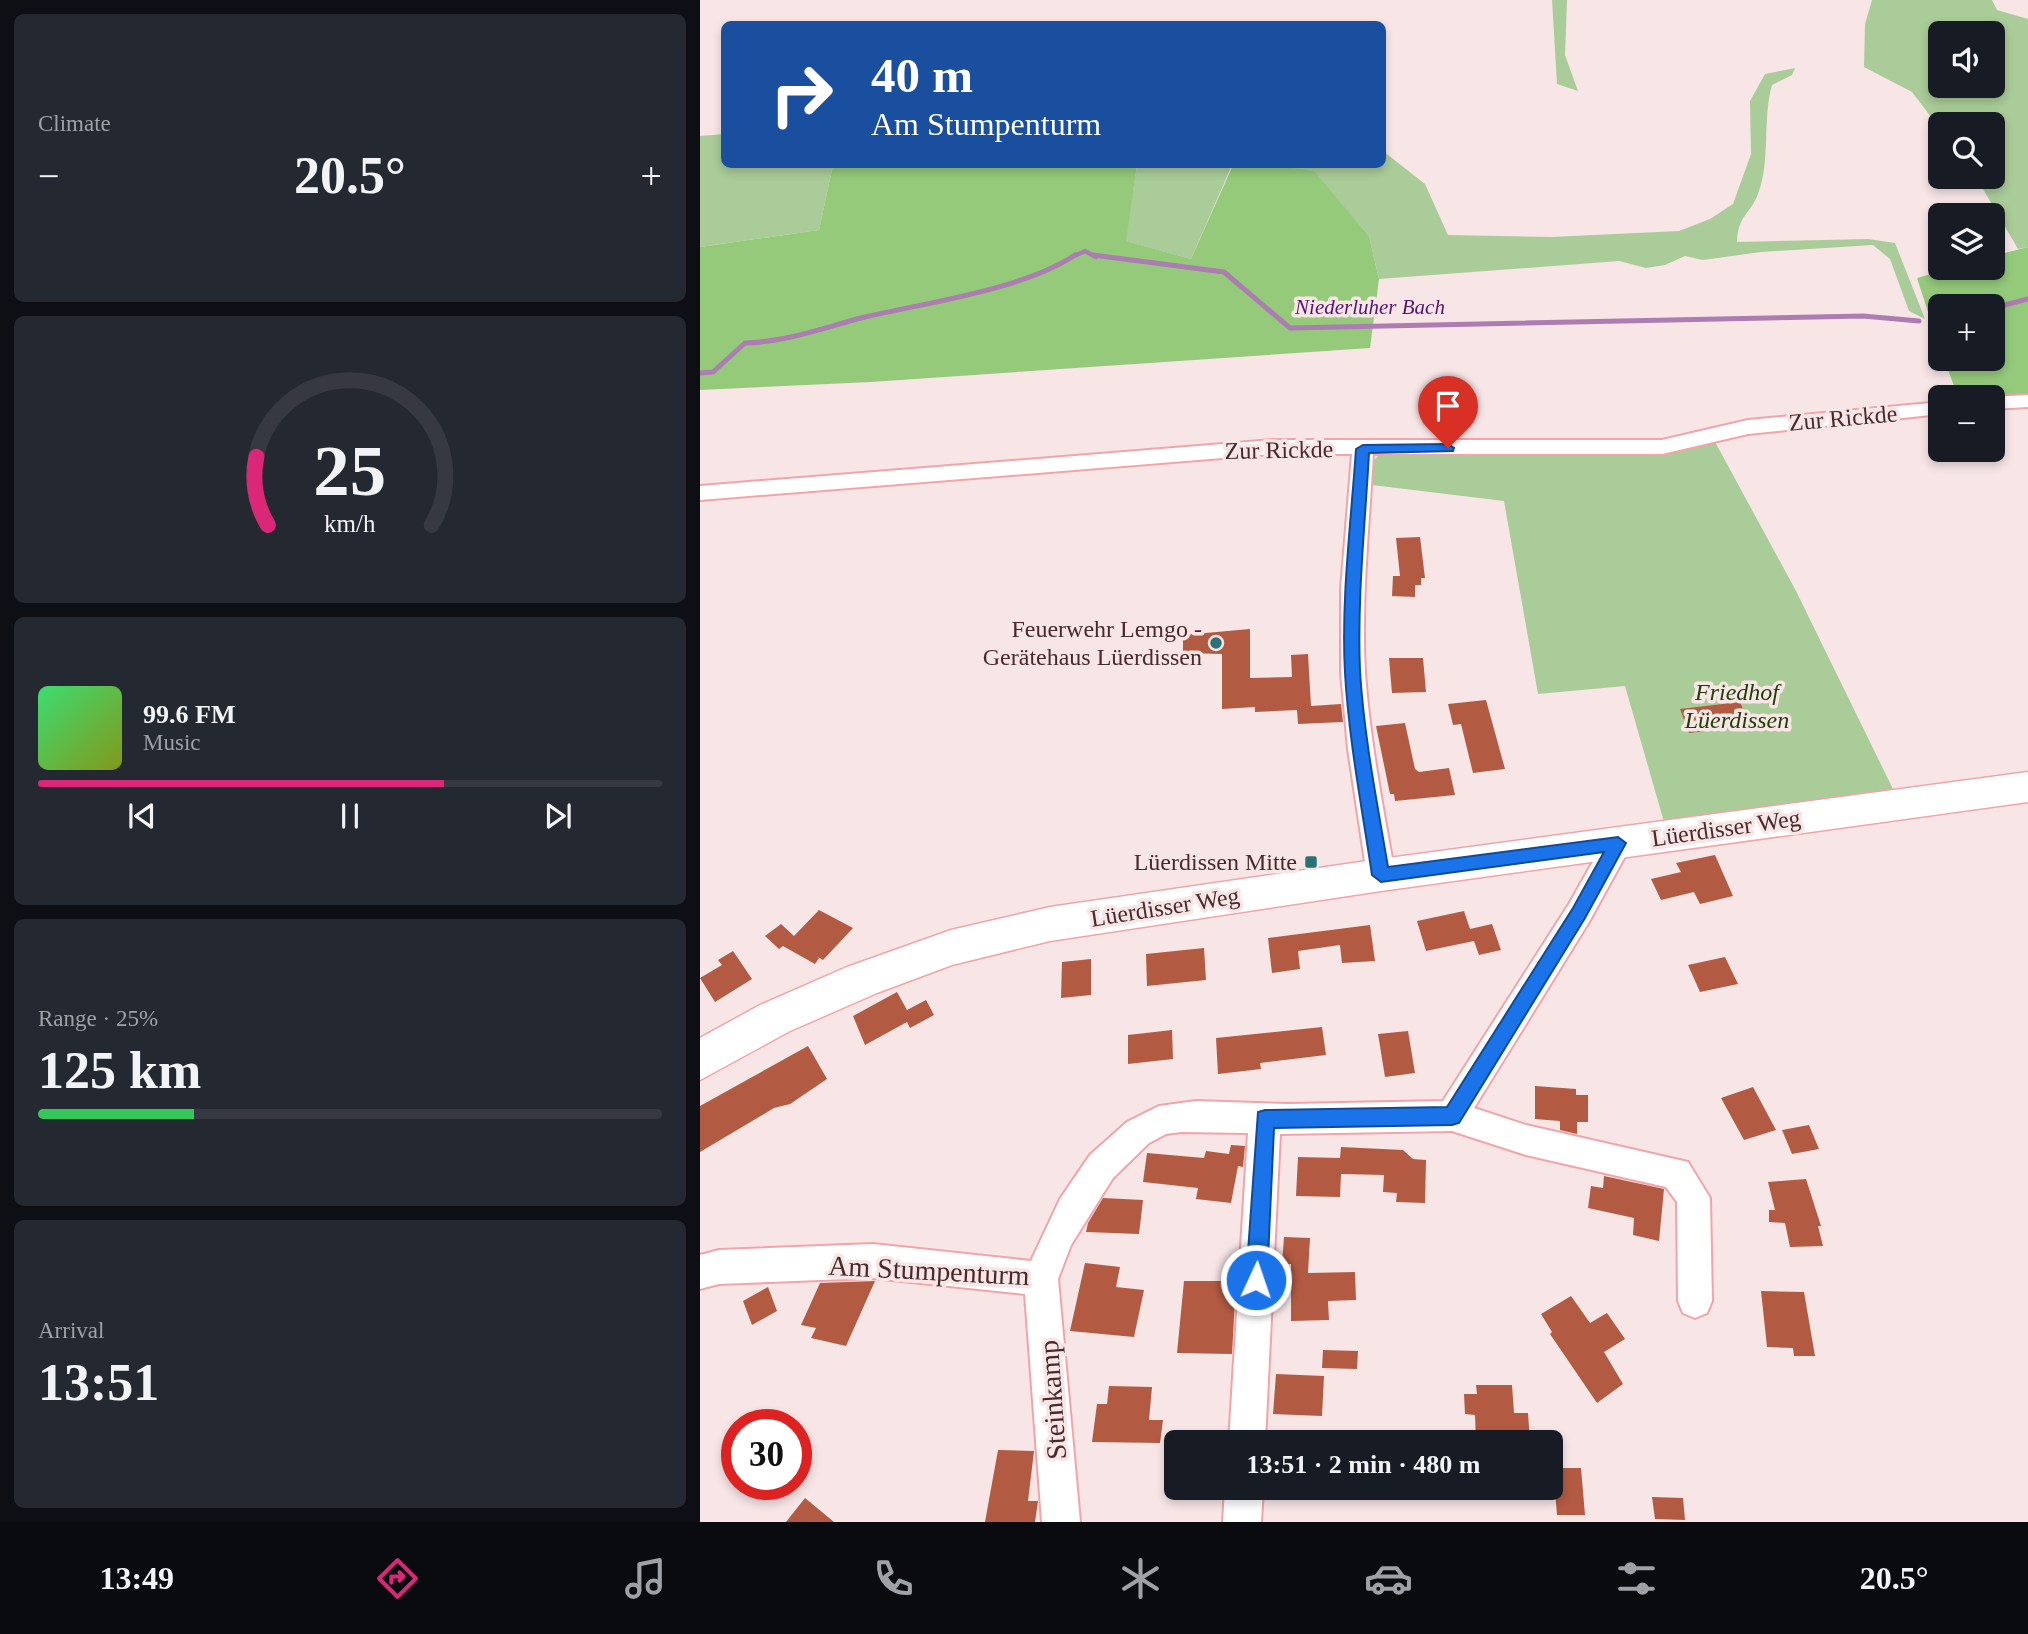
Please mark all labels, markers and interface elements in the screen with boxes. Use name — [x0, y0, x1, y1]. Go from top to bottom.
map controls — [1928, 21, 2005, 462]
button: sound — [1928, 21, 2005, 98]
text: 40 m — [871, 48, 973, 103]
icon: right — [756, 49, 847, 140]
text: Am Stumpenturm — [871, 106, 1101, 142]
text: Climate — [38, 111, 111, 136]
button: search — [1928, 112, 2005, 189]
text: 20.5° — [294, 147, 406, 204]
text: − — [38, 155, 59, 197]
text: + — [641, 155, 662, 197]
button: layers — [1928, 203, 2005, 280]
button: + — [1928, 294, 2005, 371]
water label: Niederluher Bach — [1294, 295, 1445, 319]
pin — [1418, 376, 1478, 448]
button: − — [1928, 385, 2005, 462]
icon: arrive — [1429, 387, 1467, 425]
street label: Zur Rickde — [1788, 400, 1898, 436]
text: 25 — [314, 431, 386, 512]
street label: Zur Rickde — [1224, 436, 1334, 464]
text: km/h — [324, 510, 376, 537]
place label: Feuerwehr Lemgo - Gerätehaus Lüerdissen — [983, 616, 1202, 670]
marker: Feuerwehr Lemgo - Gerätehaus Lüerdissen — [1208, 635, 1224, 651]
park label: Friedhof Lüerdissen — [1684, 679, 1789, 733]
text: 99.6 FM — [143, 700, 235, 729]
text: Music — [143, 730, 201, 755]
icon: previous — [123, 797, 161, 835]
icon: pause — [331, 797, 369, 835]
icon: next — [539, 797, 577, 835]
street label: Lüerdisser Weg — [1650, 805, 1802, 851]
place label: Lüerdissen Mitte — [1134, 849, 1297, 875]
marker: Lüerdissen Mitte — [1303, 854, 1319, 870]
street label: Lüerdisser Weg — [1089, 882, 1241, 932]
text: Range · 25% — [38, 1006, 158, 1031]
text: 125 km — [38, 1042, 201, 1099]
position arrow — [1219, 1243, 1293, 1317]
street label: Am Stumpenturm — [828, 1250, 1031, 1291]
text: Arrival — [38, 1318, 104, 1343]
street label: Steinkamp — [1033, 1339, 1072, 1461]
text: 13:51 — [38, 1354, 159, 1411]
speed limit sign: 30 — [721, 1409, 812, 1500]
text: 13:51 · 2 min · 480 m — [1247, 1450, 1481, 1479]
icon: directions — [373, 1554, 422, 1603]
icon: music — [621, 1554, 670, 1603]
icon: phone — [869, 1554, 918, 1603]
icon: climate — [1116, 1554, 1165, 1603]
icon: car — [1364, 1554, 1413, 1603]
icon: filters — [1612, 1554, 1661, 1603]
text: 13:49 — [99, 1560, 174, 1596]
text: 20.5° — [1860, 1560, 1929, 1596]

